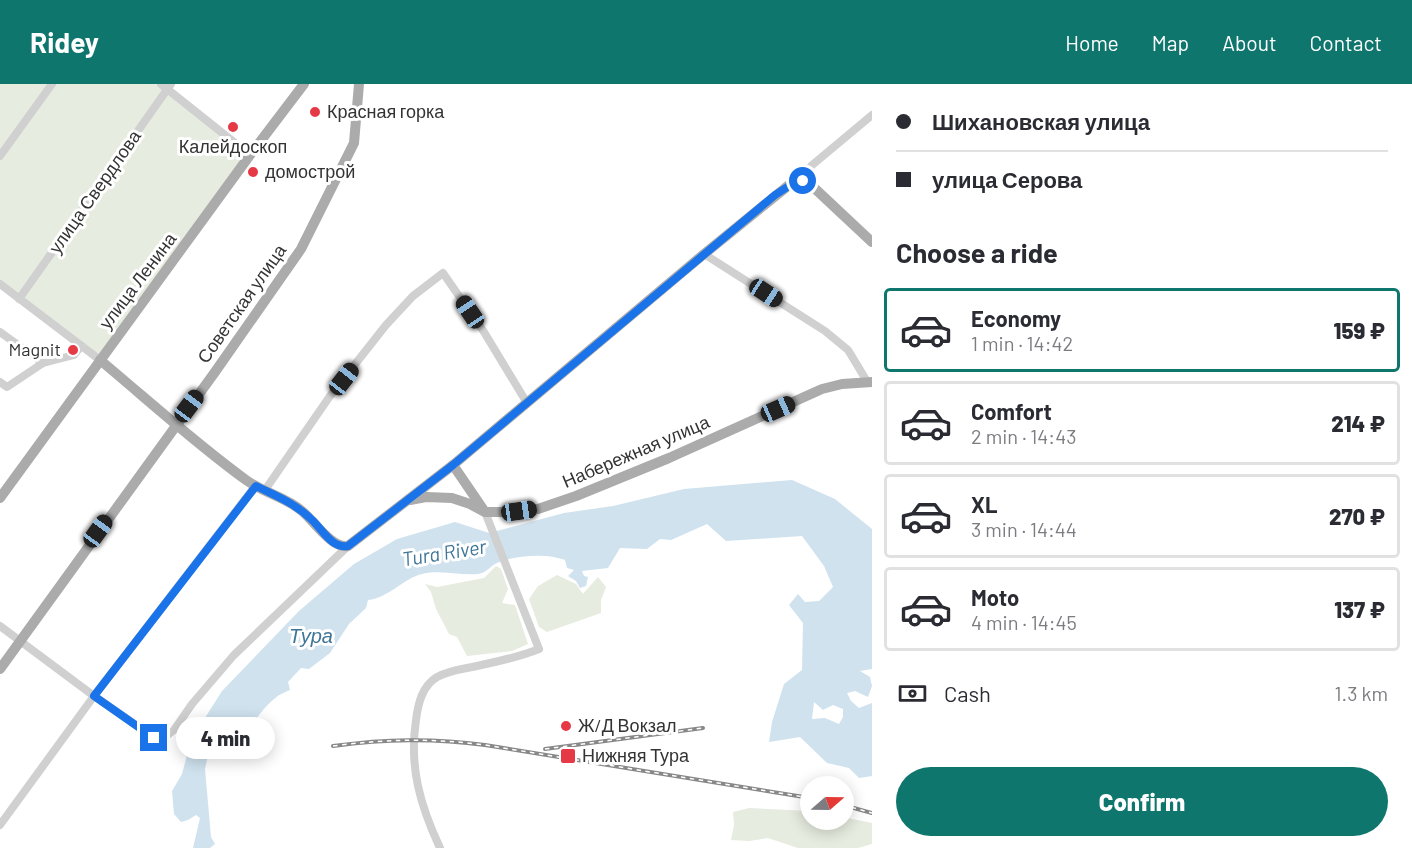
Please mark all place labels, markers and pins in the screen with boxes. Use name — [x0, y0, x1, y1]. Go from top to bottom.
place label: Красная горка — [327, 100, 445, 122]
marker: Красная горка — [308, 105, 322, 119]
marker: Калейдоскоп — [226, 120, 240, 134]
place label: Калейдоскоп — [179, 135, 287, 157]
place label: домострой — [265, 160, 355, 182]
marker: домострой — [246, 165, 260, 179]
place label: Magnit — [8, 338, 61, 360]
marker: Magnit — [66, 343, 80, 357]
place label: Ж/Д Вокзал — [578, 714, 676, 736]
marker: Ж/Д Вокзал — [559, 719, 573, 733]
place label: Нижняя Тура — [582, 744, 690, 766]
marker: Нижняя Тура — [559, 747, 577, 765]

